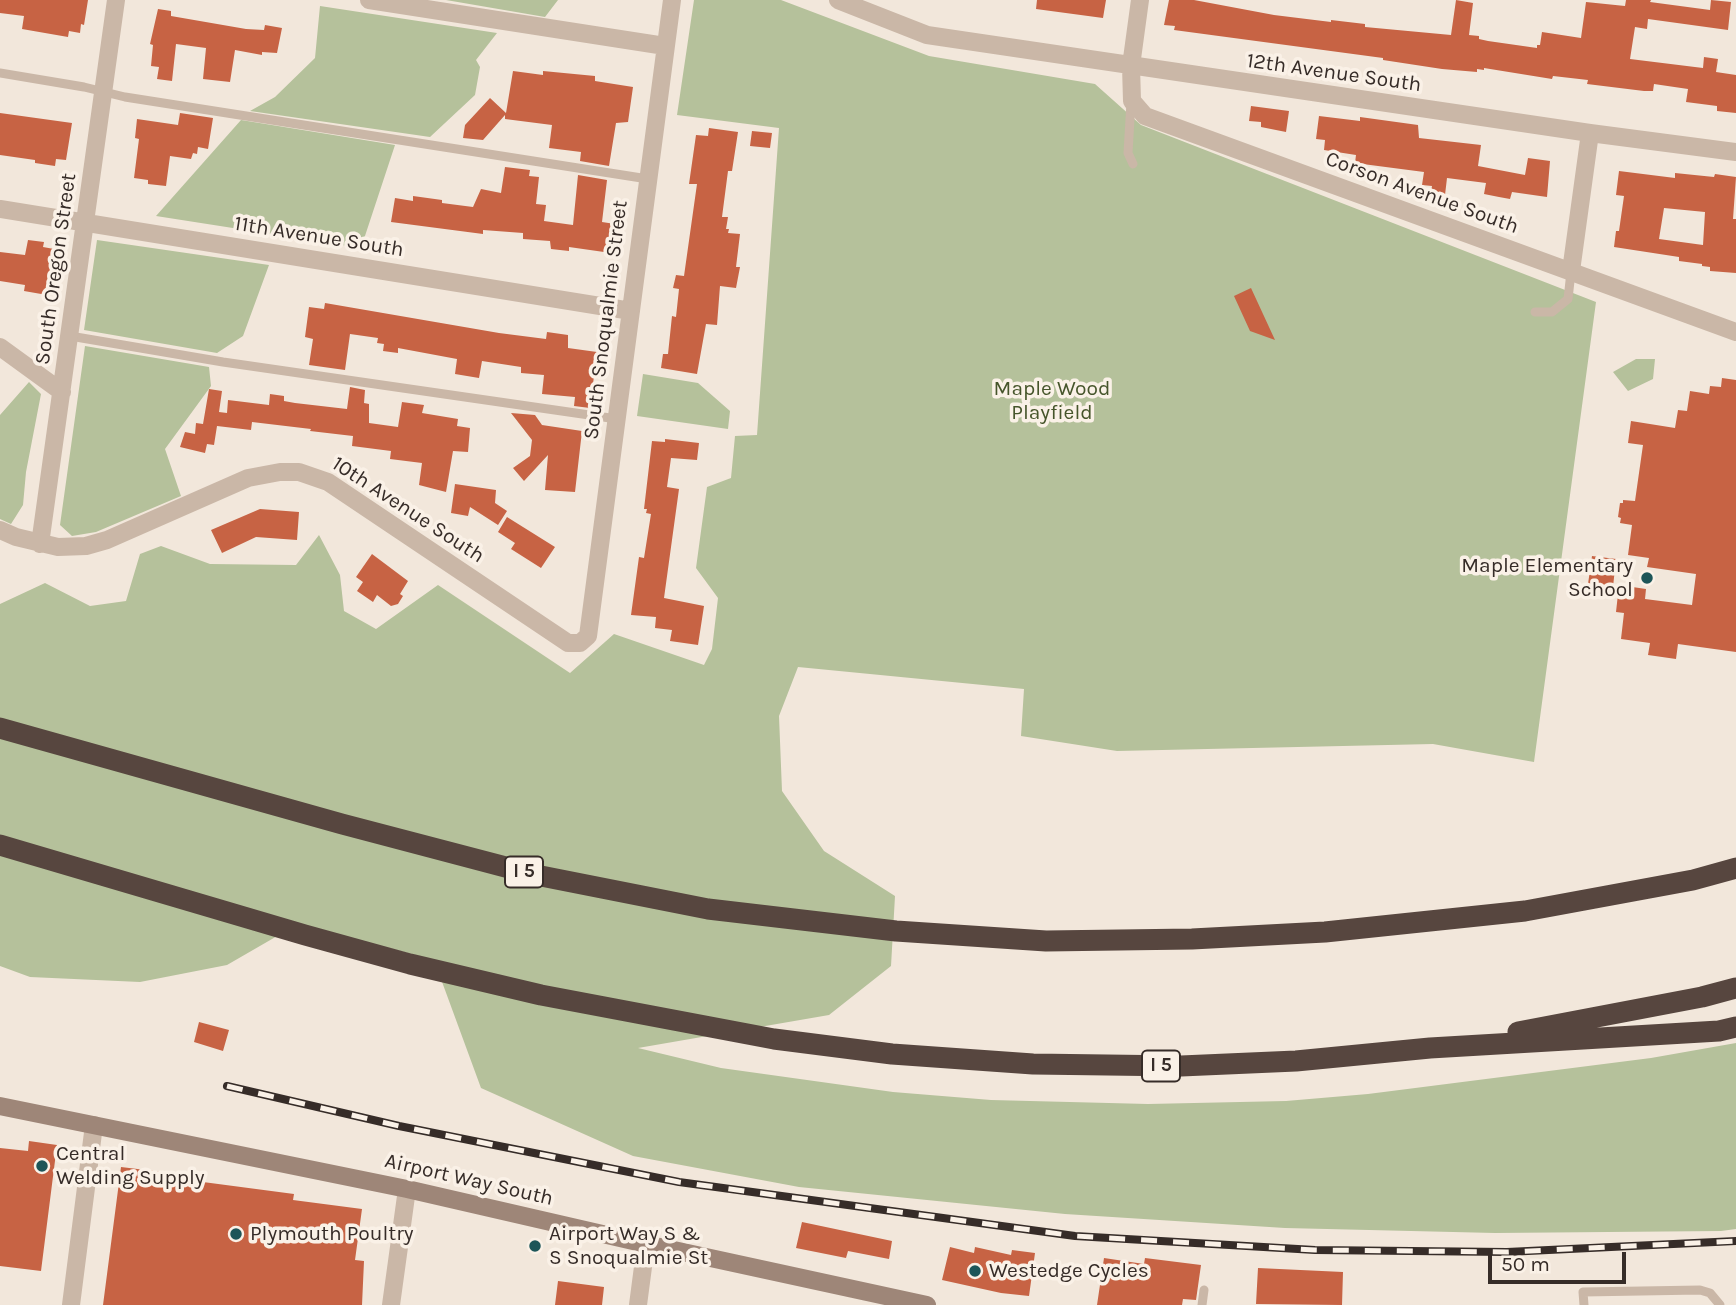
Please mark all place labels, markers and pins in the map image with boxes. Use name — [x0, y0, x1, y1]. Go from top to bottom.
place label: Maple Elementary School — [1461, 553, 1633, 603]
marker: Maple Elementary School — [1639, 570, 1655, 586]
place label: Central Welding Supply — [56, 1141, 205, 1191]
marker: Central Welding Supply — [34, 1158, 50, 1174]
place label: Plymouth Poultry — [250, 1221, 414, 1247]
place label: Airport Way S & S Snoqualmie St — [549, 1221, 708, 1271]
marker: Plymouth Poultry — [228, 1226, 244, 1242]
marker: Airport Way S & S Snoqualmie St — [527, 1238, 543, 1254]
place label: Westedge Cycles — [989, 1258, 1149, 1284]
marker: Westedge Cycles — [967, 1263, 983, 1279]

